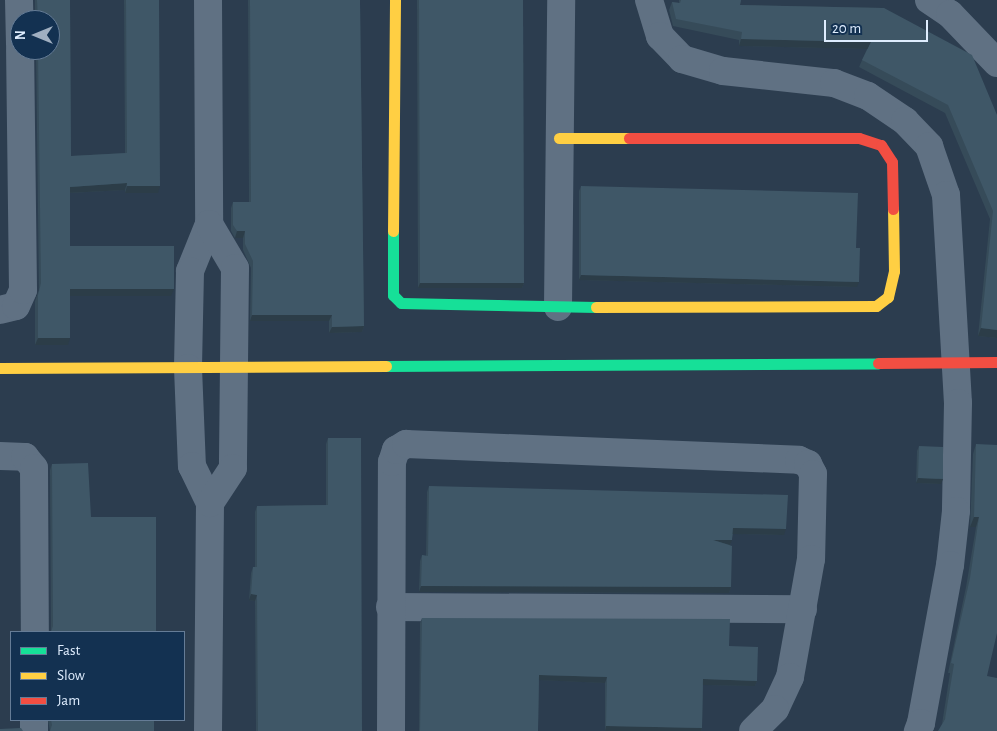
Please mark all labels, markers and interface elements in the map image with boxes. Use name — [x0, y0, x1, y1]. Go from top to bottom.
north arrow — [10, 10, 60, 60]
scale bar — [827, 10, 931, 42]
text: 20 m — [832, 21, 861, 36]
text: N — [14, 30, 28, 40]
legend — [10, 631, 185, 721]
text: Fast — [57, 643, 80, 658]
text: Slow — [57, 668, 85, 683]
text: Jam — [57, 693, 80, 708]

